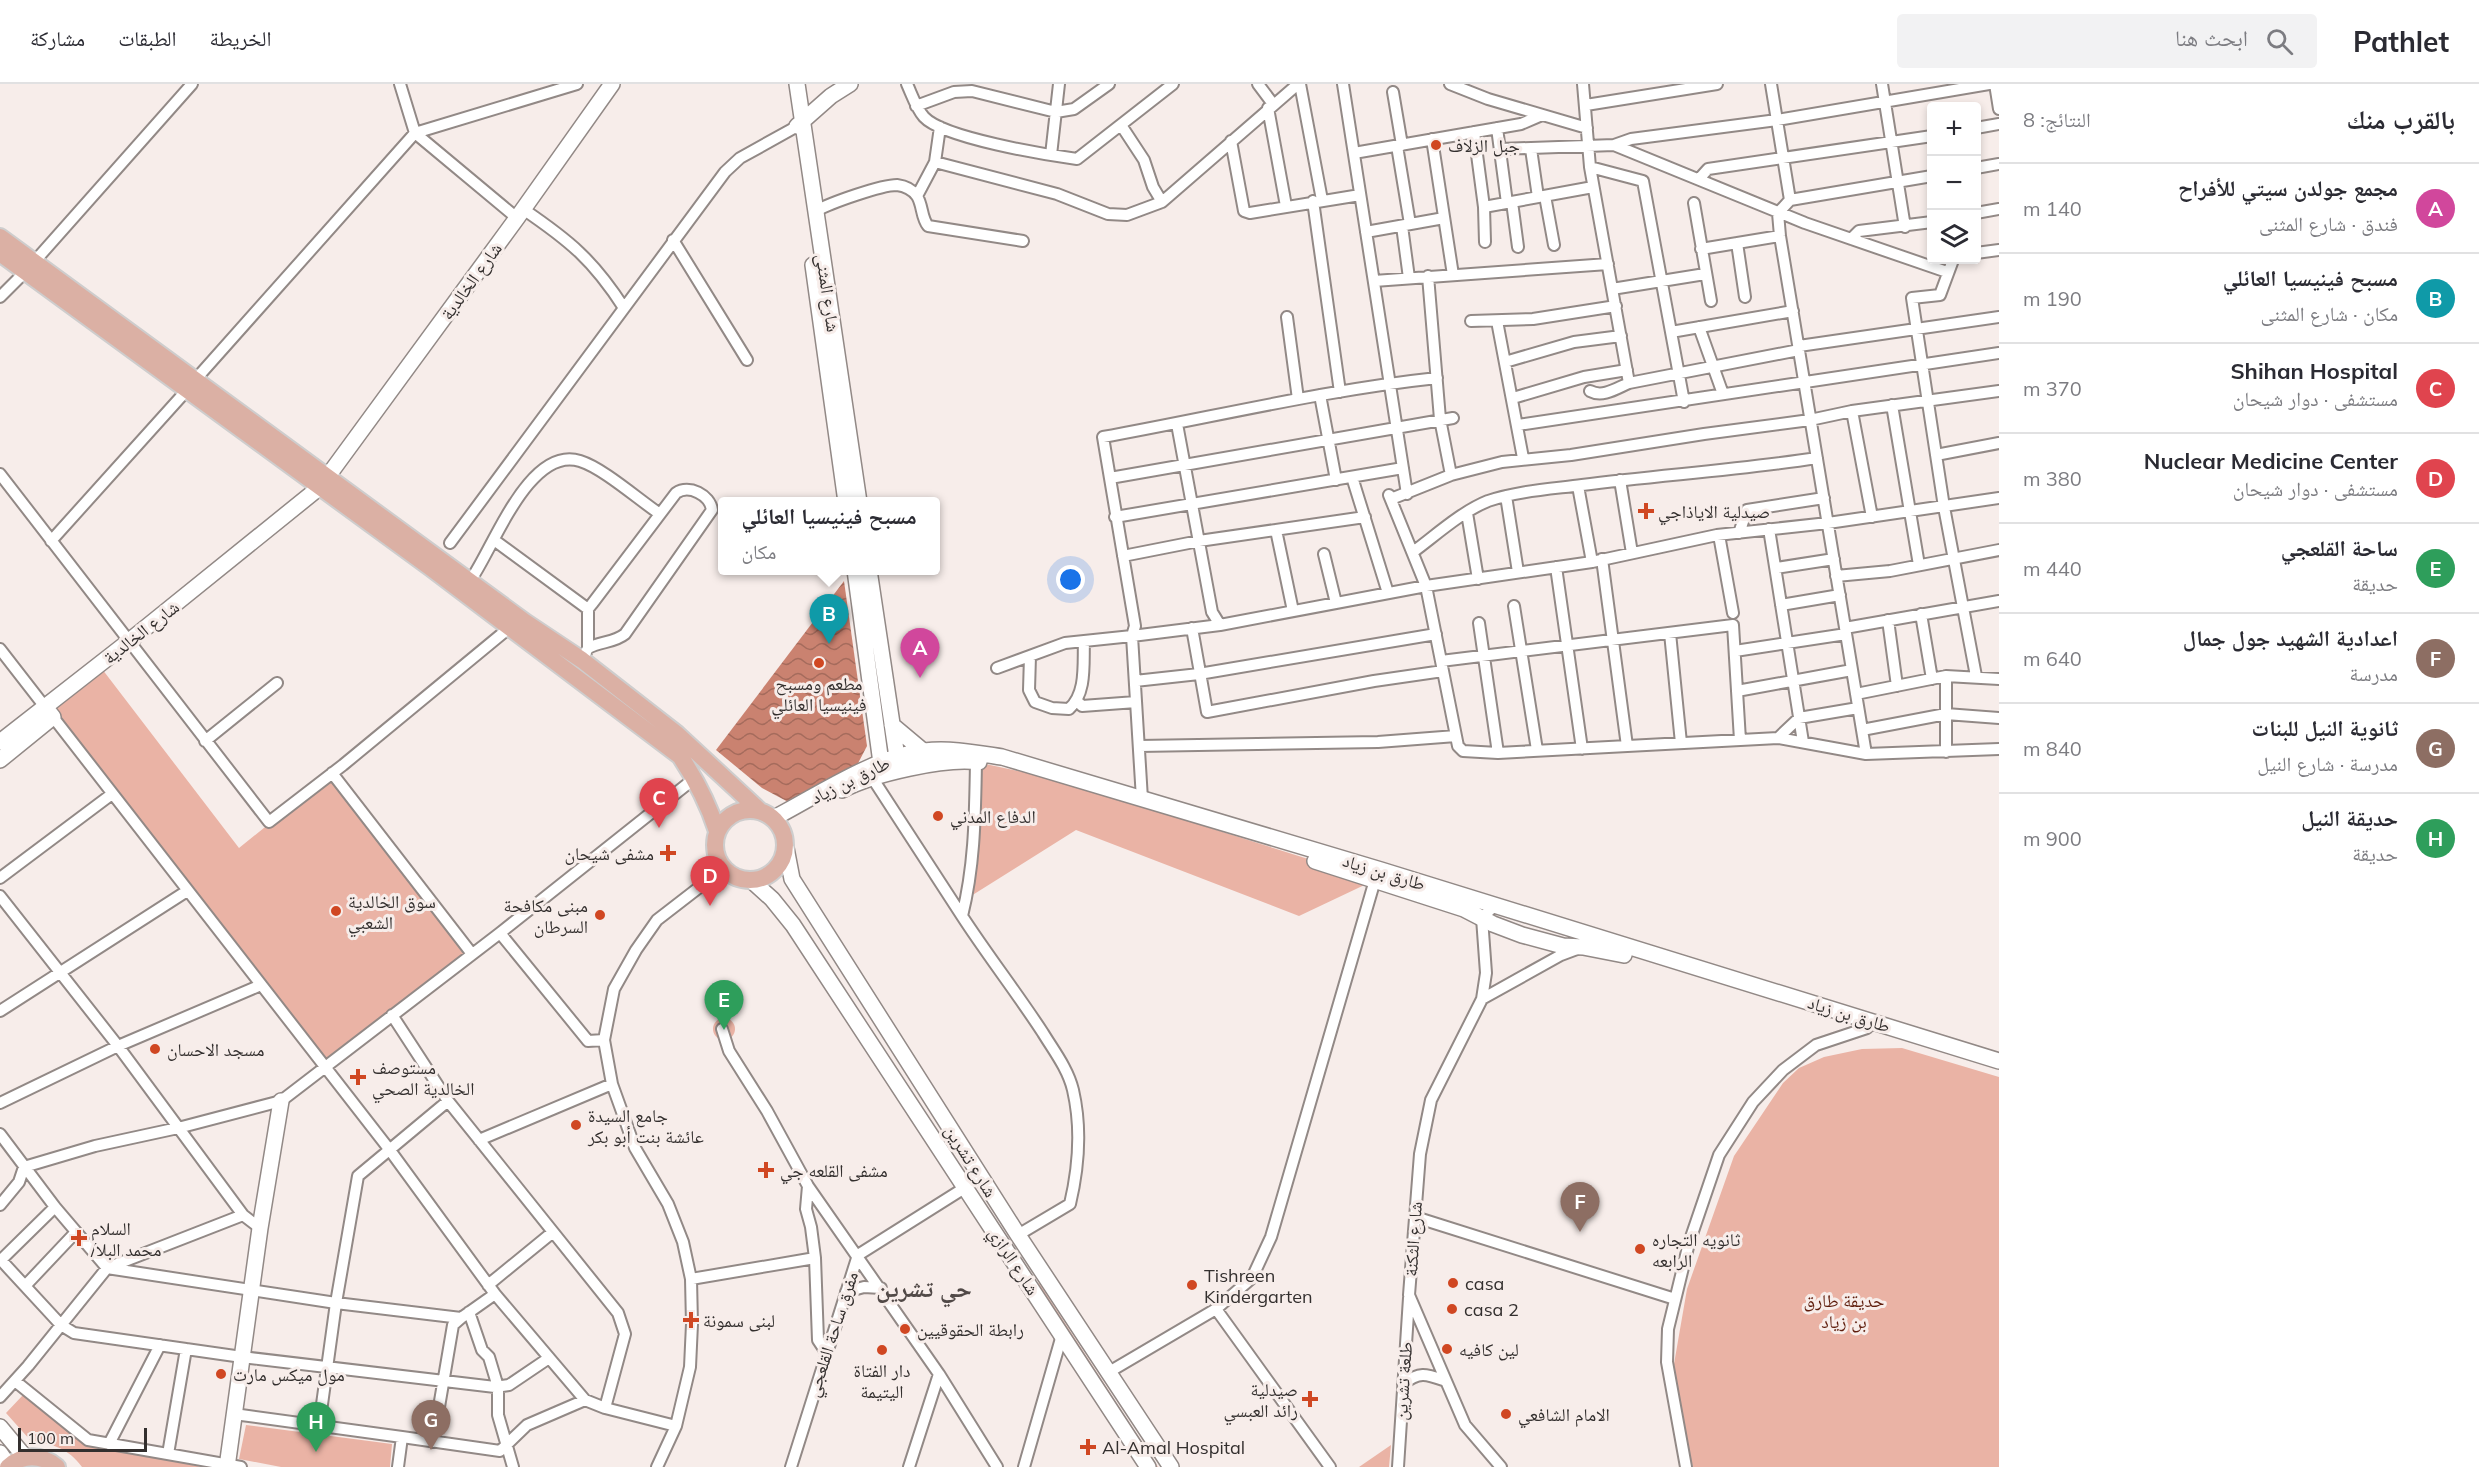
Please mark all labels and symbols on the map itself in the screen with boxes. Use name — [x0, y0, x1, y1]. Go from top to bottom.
place label: جبل الزلاف — [1448, 134, 1520, 157]
marker: جبل الزلاف — [1429, 138, 1443, 152]
street label: شارع الخالدية — [435, 238, 507, 324]
street label: شارع المثنى — [811, 253, 845, 333]
place label: صيدلية الاياذاجي — [1658, 500, 1770, 526]
marker: صيدلية الاياذاجي — [1639, 504, 1653, 518]
your location — [1056, 565, 1085, 594]
pin: B — [810, 594, 848, 644]
street label: شارع الخالدية — [98, 595, 184, 669]
pin: A — [900, 628, 940, 678]
marker: مطعم ومسبح فينيسيا العائلي — [812, 656, 826, 670]
place label: مطعم ومسبح فينيسيا العائلي — [771, 672, 867, 719]
street label: طارق بن زياد — [807, 751, 893, 809]
pin: C — [640, 778, 678, 828]
place label: الدفاع المدني — [950, 805, 1036, 831]
marker: الدفاع المدني — [931, 809, 945, 823]
place label: مشفى شيحان — [564, 842, 654, 865]
marker: مشفى شيحان — [659, 844, 677, 862]
street label: طارق بن زياد — [1340, 849, 1428, 895]
pin: D — [690, 856, 730, 906]
place label: سوق الخالدية الشعبي — [348, 890, 436, 937]
place label: مبنى مكافحة السرطان — [504, 894, 588, 938]
marker: سوق الخالدية الشعبي — [329, 904, 343, 918]
marker: مبنى مكافحة السرطان — [593, 908, 607, 922]
pin: E — [704, 980, 744, 1030]
street label: طارق بن زياد — [1805, 991, 1893, 1037]
place label: مسجد الاحسان — [167, 1038, 264, 1061]
marker: مسجد الاحسان — [148, 1042, 162, 1056]
place label: مستوصف الخالدية الصحي — [372, 1056, 474, 1103]
marker: مستوصف الخالدية الصحي — [349, 1068, 367, 1086]
place label: جامع السيدة عائشة بنت أبو بكر — [587, 1104, 704, 1148]
marker: جامع السيدة عائشة بنت أبو بكر — [569, 1118, 583, 1132]
street label: شارع تشرين — [940, 1121, 1002, 1201]
place label: مشفى القلعه جي — [780, 1159, 888, 1185]
marker: مشفى القلعه جي — [757, 1161, 775, 1179]
pin: F — [1560, 1182, 1600, 1232]
street label: شارع الثكنة — [1399, 1201, 1427, 1277]
place label: السلام /محمد البلا — [90, 1217, 161, 1261]
street label: شارع الرازي — [980, 1223, 1045, 1301]
place label: ثانويه التجاره الرابعه — [1652, 1228, 1741, 1272]
marker: السلام /محمد البلا — [72, 1231, 86, 1245]
marker: ثانويه التجاره الرابعه — [1633, 1242, 1647, 1256]
place label: Tishreen Kindergarten — [1204, 1264, 1312, 1308]
street label: مفرق ساحة القلعجي — [801, 1268, 867, 1401]
place label: casa — [1465, 1272, 1504, 1295]
district label: حي تشرين — [876, 1273, 972, 1308]
marker: casa — [1446, 1276, 1460, 1290]
marker: Tishreen Kindergarten — [1185, 1278, 1199, 1292]
park label: حديقة طارق بن زياد — [1804, 1289, 1884, 1333]
place label: casa 2 — [1464, 1298, 1519, 1321]
marker: casa 2 — [1445, 1302, 1459, 1316]
place label: لبنى سمونة — [703, 1309, 775, 1332]
marker: لبنى سمونة — [684, 1313, 698, 1327]
place label: رابطة الحقوقيين — [917, 1318, 1024, 1341]
marker: رابطة الحقوقيين — [898, 1322, 912, 1336]
place label: لين كافيه — [1459, 1338, 1519, 1361]
street label: طلعة تشرين — [1389, 1341, 1417, 1421]
marker: لين كافيه — [1440, 1342, 1454, 1356]
marker: دار الفتاة اليتيمة — [875, 1343, 889, 1357]
place label: دار الفتاة اليتيمة — [854, 1359, 910, 1403]
place label: مول ميكس مارت — [233, 1363, 345, 1386]
marker: مول ميكس مارت — [214, 1367, 228, 1381]
place label: صيدلية رائد العبسي — [1223, 1378, 1298, 1425]
marker: صيدلية رائد العبسي — [1303, 1392, 1317, 1406]
pin: G — [412, 1400, 450, 1450]
pin: H — [296, 1402, 336, 1452]
place label: الامام الشافعي — [1518, 1403, 1610, 1429]
marker: الامام الشافعي — [1499, 1407, 1513, 1421]
scale bar — [18, 1425, 147, 1452]
place label: Al-Amal Hospital — [1102, 1436, 1245, 1459]
marker: Al-Amal Hospital — [1079, 1438, 1097, 1456]

